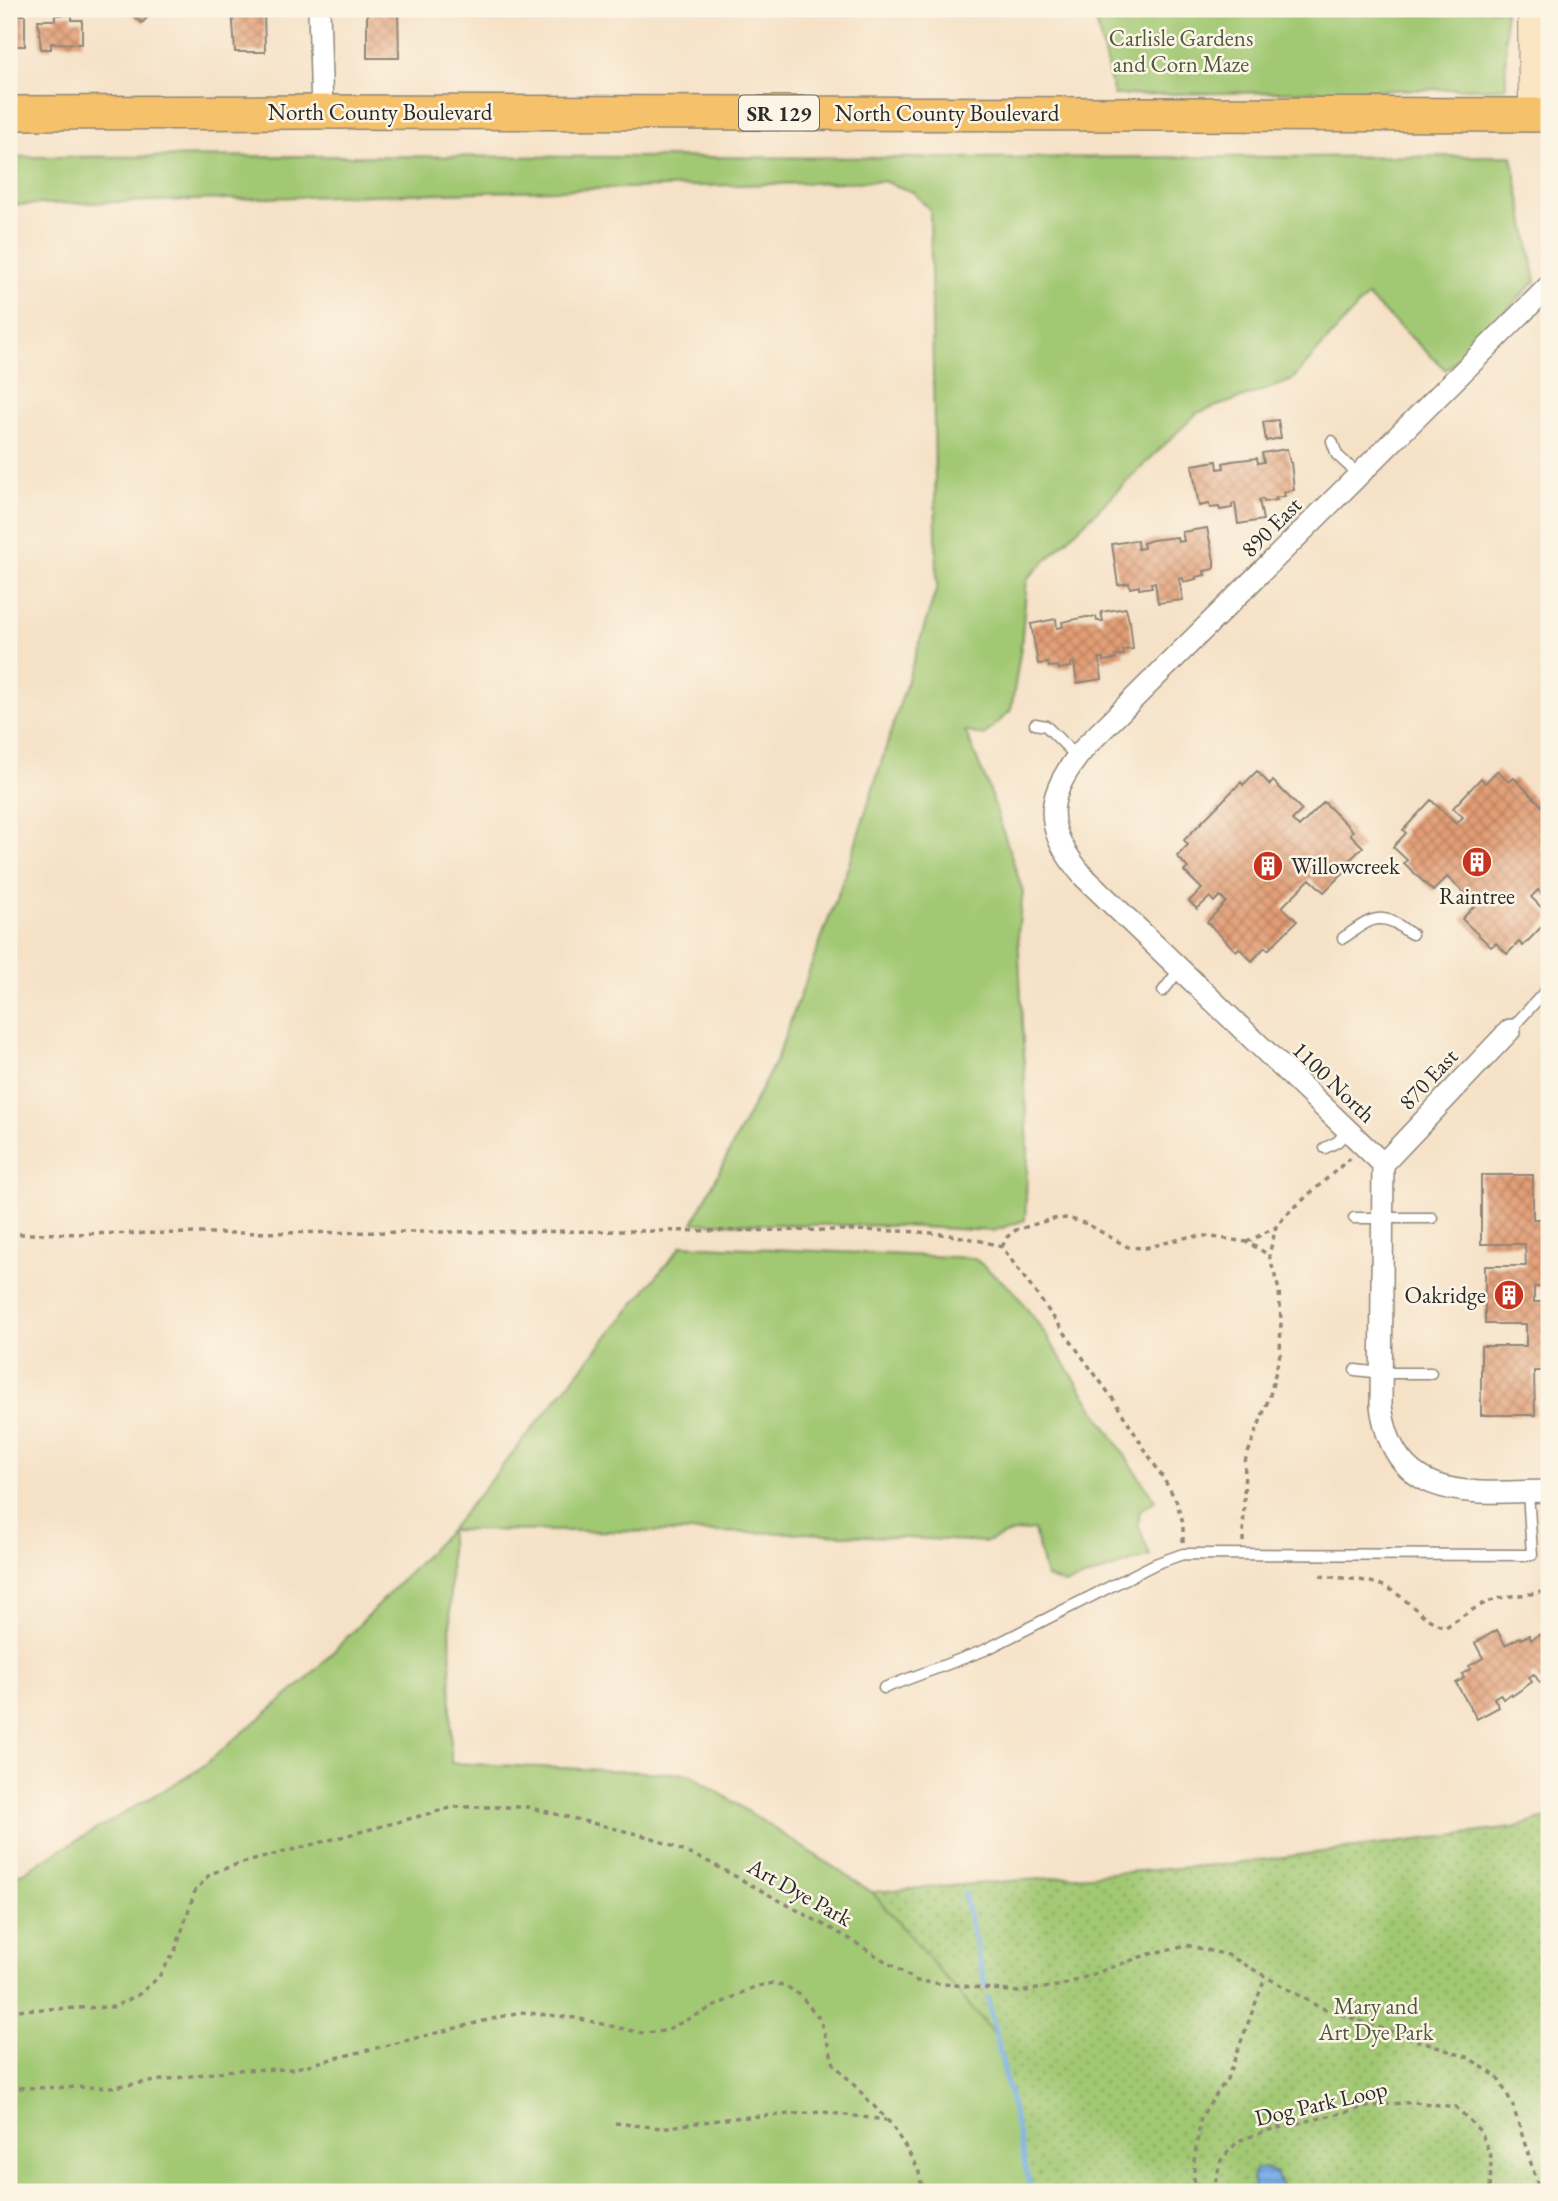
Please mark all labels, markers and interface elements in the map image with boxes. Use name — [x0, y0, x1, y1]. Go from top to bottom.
park label: Carlisle Gardens and Corn Maze — [1109, 23, 1253, 79]
road number: SR 129 — [739, 96, 819, 130]
street label: North County Boulevard — [268, 97, 493, 127]
street label: North County Boulevard — [835, 98, 1060, 128]
street label: 890 East — [1234, 490, 1308, 564]
building icon: Raintree — [1460, 845, 1494, 879]
building icon: Willowcreek — [1251, 849, 1285, 883]
place label: Willowcreek — [1291, 851, 1401, 881]
place label: Raintree — [1439, 881, 1515, 911]
street label: 1100 North — [1286, 1035, 1382, 1129]
street label: 870 East — [1392, 1041, 1465, 1116]
building icon: Oakridge — [1492, 1278, 1526, 1312]
place label: Oakridge — [1405, 1280, 1486, 1310]
street label: Art Dye Park — [742, 1851, 859, 1934]
park label: Mary and Art Dye Park — [1317, 1991, 1435, 2047]
street label: Dog Park Loop — [1252, 2073, 1390, 2133]

